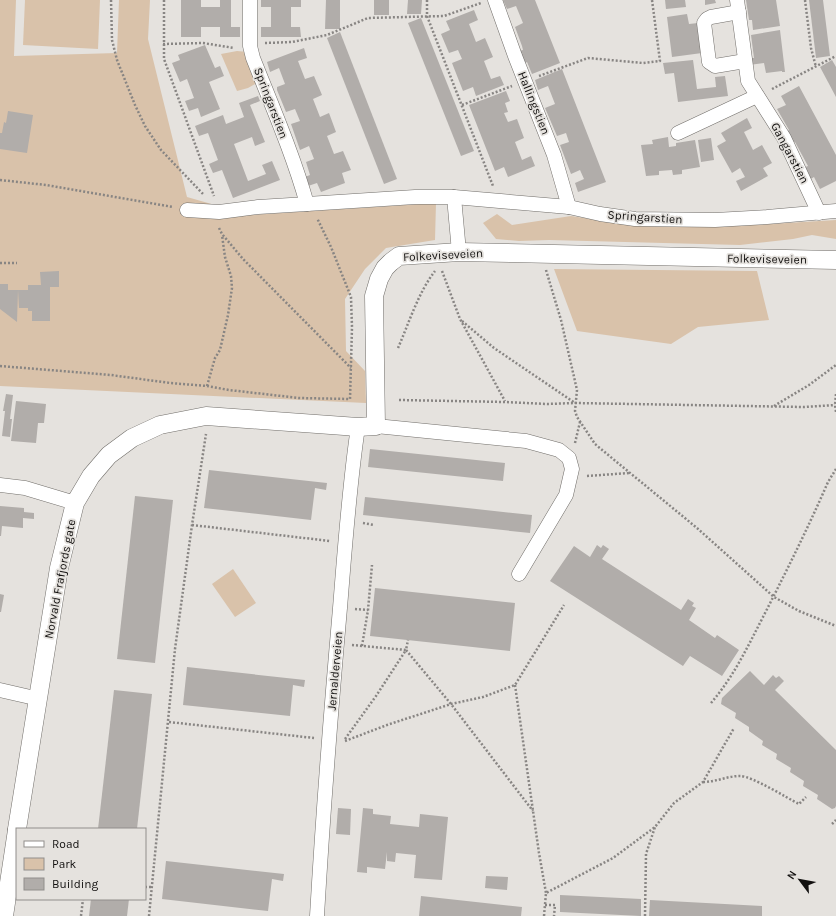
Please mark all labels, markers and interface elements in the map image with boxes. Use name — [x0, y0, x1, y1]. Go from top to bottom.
street label: Springarstien — [251, 66, 291, 140]
street label: Hallingstien — [515, 69, 553, 137]
street label: Gangarstien — [768, 120, 812, 186]
street label: Springarstien — [607, 207, 683, 227]
street label: Folkeviseveien — [403, 246, 483, 264]
street label: Folkeviseveien — [727, 251, 807, 267]
street label: Norvald Frafjords gate — [42, 518, 78, 640]
street label: Jernalderveien — [325, 631, 345, 711]
legend — [16, 828, 146, 900]
text: Road — [52, 837, 80, 851]
text: Park — [52, 857, 77, 871]
north arrow — [780, 860, 820, 900]
text: N — [784, 868, 800, 882]
text: Building — [52, 877, 99, 891]

